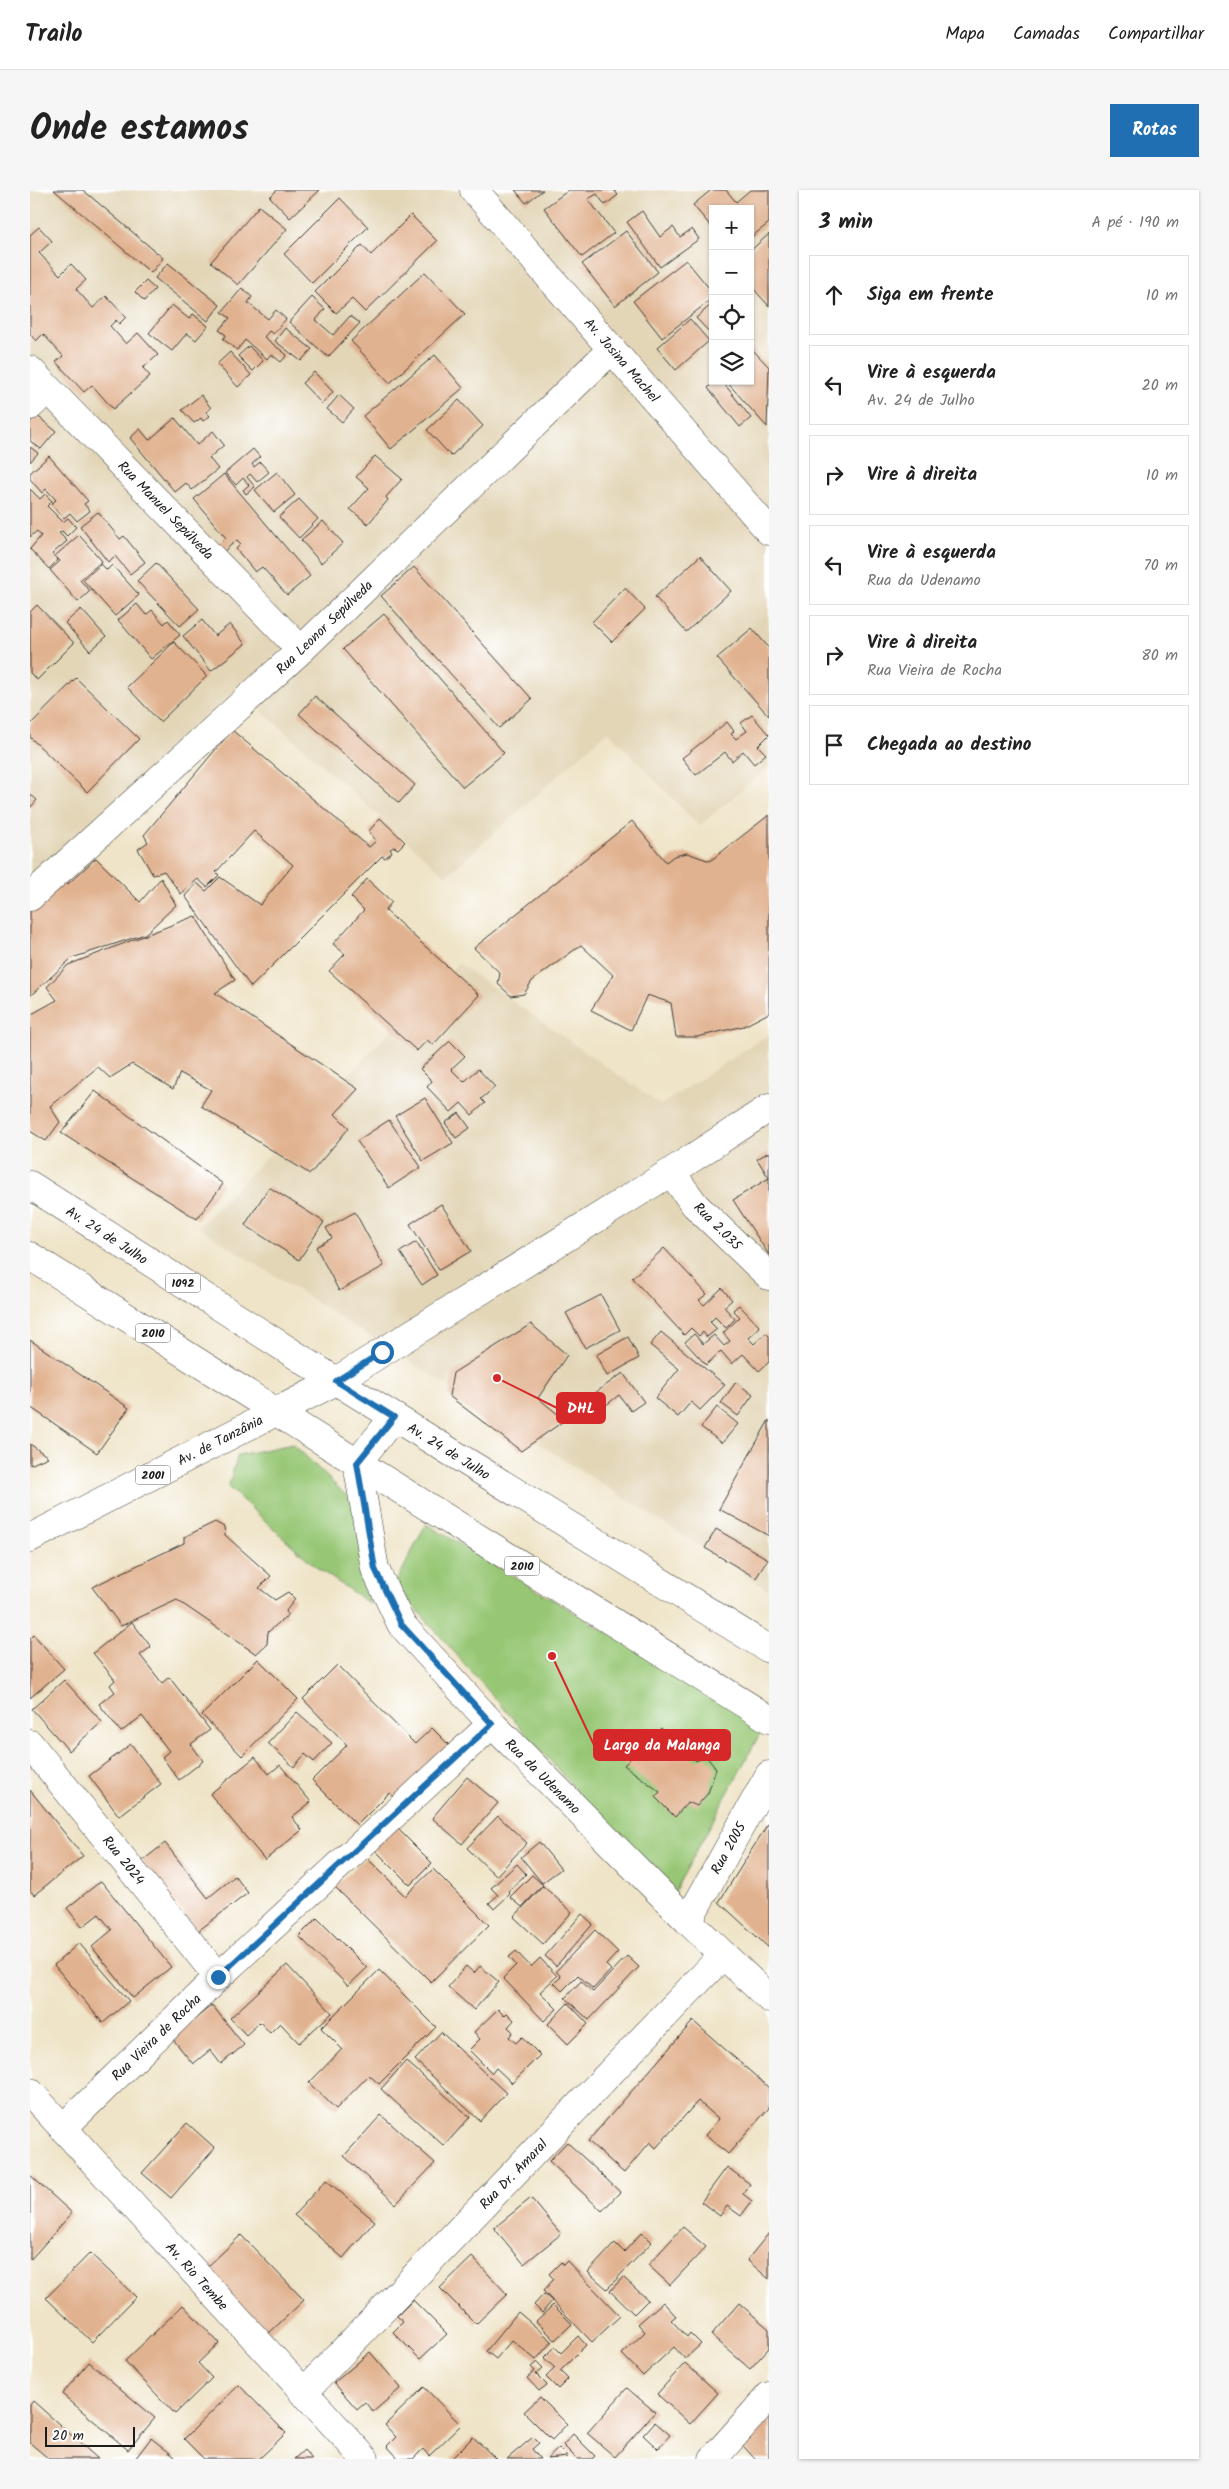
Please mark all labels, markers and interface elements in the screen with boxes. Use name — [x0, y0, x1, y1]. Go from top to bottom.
text: Trailo — [25, 15, 83, 54]
text: Mapa — [945, 20, 985, 49]
text: Camadas — [1013, 20, 1080, 49]
text: Compartilhar — [1108, 20, 1204, 49]
text: Onde estamos — [30, 102, 249, 158]
button: Rotas — [1110, 104, 1199, 157]
map controls — [709, 205, 754, 385]
button: + — [709, 205, 754, 250]
text: 3 min — [819, 206, 873, 239]
text: A pé · 190 m — [1092, 210, 1179, 235]
button: − — [709, 250, 754, 295]
text: Siga em frente — [867, 280, 994, 310]
icon: ahead — [820, 281, 848, 309]
text: 10 m — [1146, 283, 1178, 308]
button: locate — [709, 295, 754, 340]
street label: Av. Josina Machel — [578, 313, 665, 408]
button: layers — [709, 340, 754, 385]
text: Vire à esquerda — [867, 358, 996, 388]
icon: left — [820, 371, 848, 399]
text: 20 m — [1142, 373, 1178, 398]
text: Av. 24 de Julho — [867, 388, 975, 413]
street label: Rua Manuel Sepúlveda — [112, 456, 219, 565]
text: Vire à direita — [867, 460, 977, 490]
icon: right — [820, 461, 848, 489]
text: 10 m — [1146, 463, 1178, 488]
text: Vire à esquerda — [867, 538, 996, 568]
icon: left — [820, 551, 848, 579]
text: 70 m — [1143, 553, 1178, 578]
text: Rua da Udenamo — [867, 568, 981, 593]
street label: Rua Leonor Sepúlveda — [271, 575, 378, 680]
text: Vire à direita — [867, 628, 977, 658]
icon: right — [820, 641, 848, 669]
text: 80 m — [1141, 643, 1178, 668]
text: Rua Vieira de Rocha — [867, 658, 1002, 683]
text: Chegada ao destino — [867, 730, 1032, 760]
icon: arrive — [820, 731, 848, 759]
street label: Rua 2.035 — [688, 1197, 748, 1257]
street label: Av. 24 de Julho — [61, 1201, 152, 1271]
road number: 1092 — [166, 1274, 200, 1292]
road number: 2010 — [136, 1324, 170, 1342]
route start — [371, 1341, 394, 1364]
callout: DHL — [557, 1393, 605, 1423]
text: DHL — [567, 1397, 595, 1421]
street label: Av. de Tanzânia — [174, 1410, 267, 1472]
street label: Av. 24 de Julho — [403, 1418, 494, 1486]
road number: 2001 — [136, 1466, 170, 1484]
road number: 2010 — [504, 1556, 540, 1575]
callout: Largo da Malanga — [594, 1730, 730, 1760]
street label: Rua da Udenamo — [499, 1734, 585, 1820]
text: Largo da Malanga — [604, 1734, 721, 1758]
street label: Rua 2005 — [705, 1817, 753, 1879]
street label: Rua 2024 — [96, 1831, 150, 1890]
route end — [207, 1966, 230, 1989]
street label: Rua Vieira de Rocha — [107, 1989, 207, 2087]
street label: Rua Dr. Amaral — [474, 2134, 553, 2215]
street label: Av. Rio Tembe — [160, 2238, 233, 2316]
scale bar — [45, 2424, 135, 2447]
text: 20 m — [52, 2425, 84, 2447]

